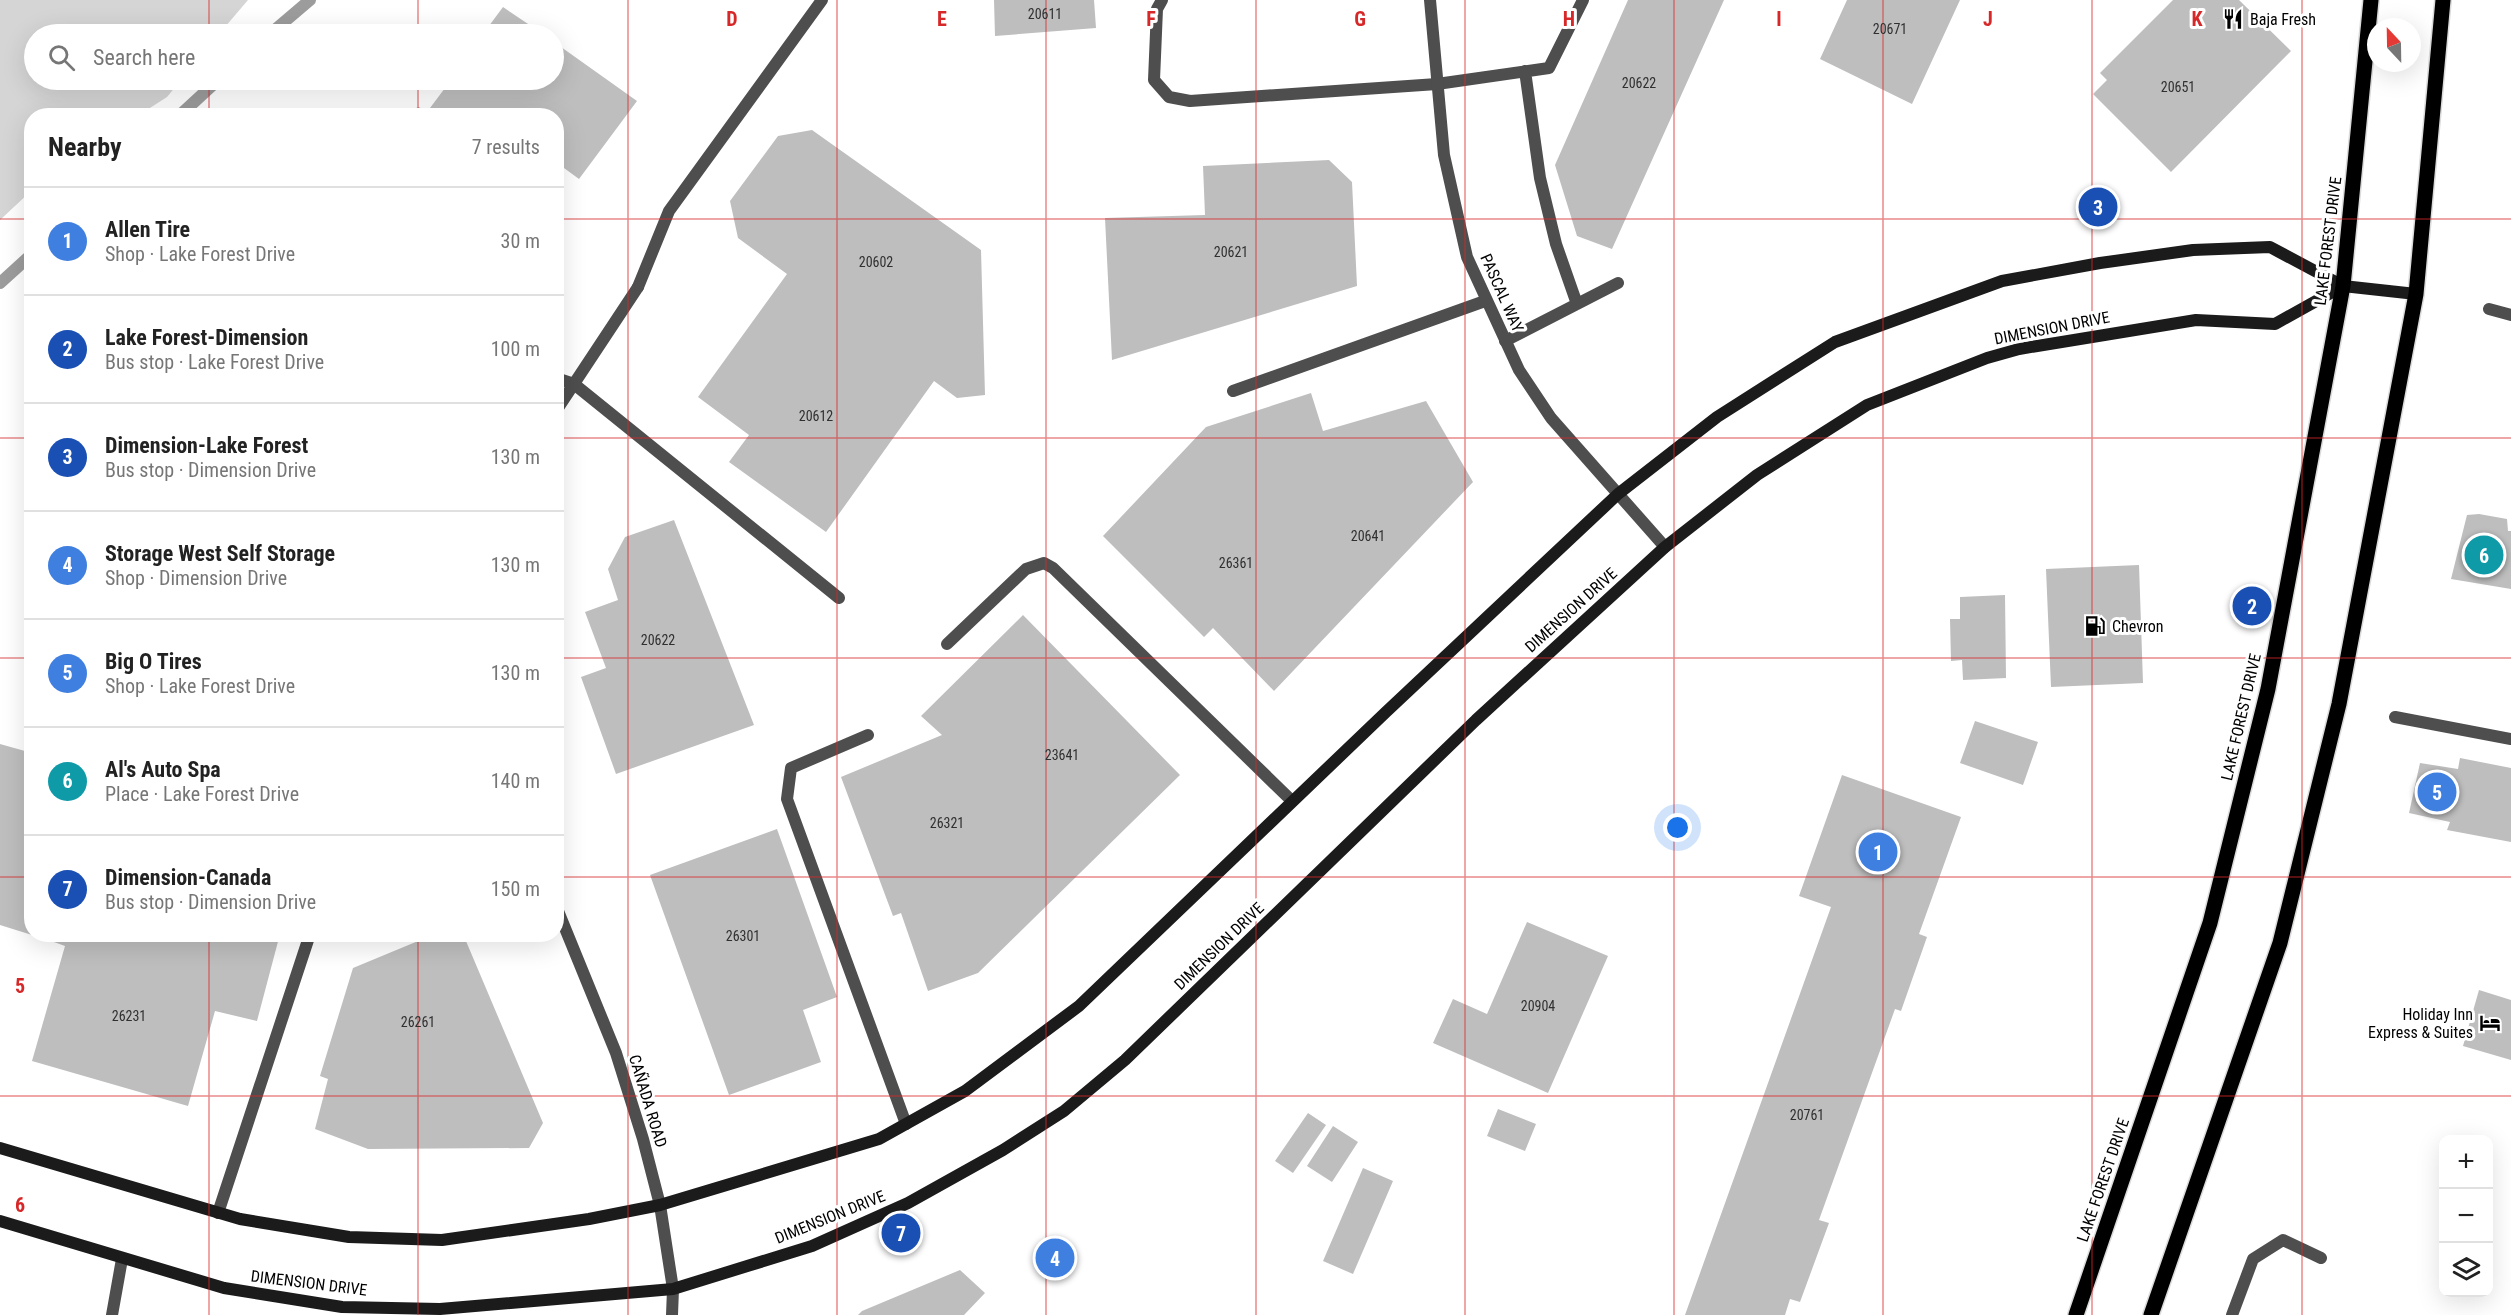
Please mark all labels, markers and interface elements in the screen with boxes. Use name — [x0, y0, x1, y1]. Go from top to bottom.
house number: 20611 — [1028, 6, 1062, 22]
text: D — [726, 7, 738, 31]
text: E — [937, 7, 947, 31]
text: F — [1146, 7, 1156, 31]
text: G — [1354, 7, 1366, 31]
text: H — [1563, 7, 1575, 31]
text: I — [1776, 7, 1782, 31]
text: J — [1983, 7, 1993, 31]
text: K — [2191, 7, 2203, 31]
restaurant icon: Baja Fresh — [2221, 7, 2245, 31]
place label: Baja Fresh — [2250, 10, 2316, 29]
north arrow — [2367, 18, 2421, 72]
house number: 20671 — [1873, 21, 1907, 37]
search box — [24, 24, 564, 90]
icon: search — [45, 41, 78, 74]
text: Search here — [93, 45, 195, 70]
house number: 20622 — [1622, 75, 1656, 91]
house number: 20651 — [2161, 79, 2195, 95]
text: Nearby — [48, 132, 122, 162]
text: 7 results — [472, 135, 540, 159]
street label: LAKE FOREST DRIVE — [2311, 175, 2345, 306]
pin: 3 — [2078, 184, 2118, 230]
text: Allen Tire — [105, 217, 190, 242]
text: 1 — [62, 229, 73, 253]
text: 30 m — [501, 229, 540, 253]
text: Shop · Lake Forest Drive — [105, 242, 295, 266]
house number: 20621 — [1214, 244, 1248, 260]
street label: PASCAL WAY — [1476, 251, 1528, 336]
house number: 20602 — [859, 254, 893, 270]
street label: DIMENSION DRIVE — [1993, 307, 2111, 349]
text: Lake Forest-Dimension — [105, 325, 308, 350]
text: 2 — [62, 337, 73, 361]
text: 100 m — [491, 337, 540, 361]
text: Bus stop · Lake Forest Drive — [105, 350, 324, 374]
house number: 20612 — [799, 408, 833, 424]
text: Dimension-Lake Forest — [105, 433, 308, 458]
text: 3 — [62, 445, 73, 469]
text: 130 m — [491, 445, 540, 469]
text: Bus stop · Dimension Drive — [105, 458, 316, 482]
house number: 20641 — [1351, 528, 1385, 544]
pin: 6 — [2464, 532, 2504, 578]
text: Storage West Self Storage — [105, 541, 335, 566]
text: 4 — [62, 553, 73, 577]
text: 130 m — [491, 553, 540, 577]
house number: 26361 — [1219, 555, 1253, 571]
street label: DIMENSION DRIVE — [1521, 564, 1621, 656]
text: Shop · Dimension Drive — [105, 566, 287, 590]
pin: 2 — [2232, 584, 2272, 628]
fuel station icon: Chevron — [2083, 614, 2107, 638]
place label: Chevron — [2112, 617, 2164, 636]
house number: 20622 — [641, 632, 675, 648]
text: Big O Tires — [105, 649, 202, 674]
street label: LAKE FOREST DRIVE — [2217, 652, 2265, 782]
text: 5 — [62, 661, 73, 685]
text: 130 m — [491, 661, 540, 685]
text: Shop · Lake Forest Drive — [105, 674, 295, 698]
house number: 23641 — [1045, 747, 1079, 763]
text: Al's Auto Spa — [105, 757, 221, 782]
text: 6 — [62, 769, 73, 793]
text: 140 m — [491, 769, 540, 793]
pin: 5 — [2418, 770, 2456, 814]
text: Place · Lake Forest Drive — [105, 782, 299, 806]
your location — [1663, 813, 1692, 842]
house number: 26321 — [930, 815, 964, 831]
pin: 1 — [1858, 830, 1898, 874]
text: Dimension-Canada — [105, 865, 271, 890]
text: 7 — [62, 877, 73, 901]
text: 150 m — [491, 877, 540, 901]
text: Bus stop · Dimension Drive — [105, 890, 316, 914]
street label: DIMENSION DRIVE — [1170, 898, 1268, 994]
house number: 26301 — [726, 928, 760, 944]
text: 5 — [15, 974, 25, 998]
house number: 20904 — [1521, 998, 1555, 1014]
place label: Holiday Inn Express & Suites — [2368, 1005, 2473, 1042]
house number: 26231 — [112, 1008, 146, 1024]
hotel icon: Holiday Inn Express & Suites — [2478, 1011, 2502, 1035]
house number: 26261 — [401, 1014, 435, 1030]
street label: CAÑADA ROAD — [625, 1052, 672, 1150]
house number: 20761 — [1790, 1107, 1824, 1123]
street label: LAKE FOREST DRIVE — [2073, 1116, 2133, 1244]
map controls — [2439, 1135, 2493, 1297]
button: + — [2439, 1135, 2493, 1189]
street label: DIMENSION DRIVE — [772, 1186, 888, 1248]
button: − — [2439, 1189, 2493, 1243]
text: 6 — [15, 1193, 25, 1217]
pin: 7 — [882, 1210, 920, 1256]
pin: 4 — [1036, 1236, 1074, 1280]
button: layers — [2439, 1243, 2493, 1297]
street label: DIMENSION DRIVE — [250, 1266, 368, 1300]

